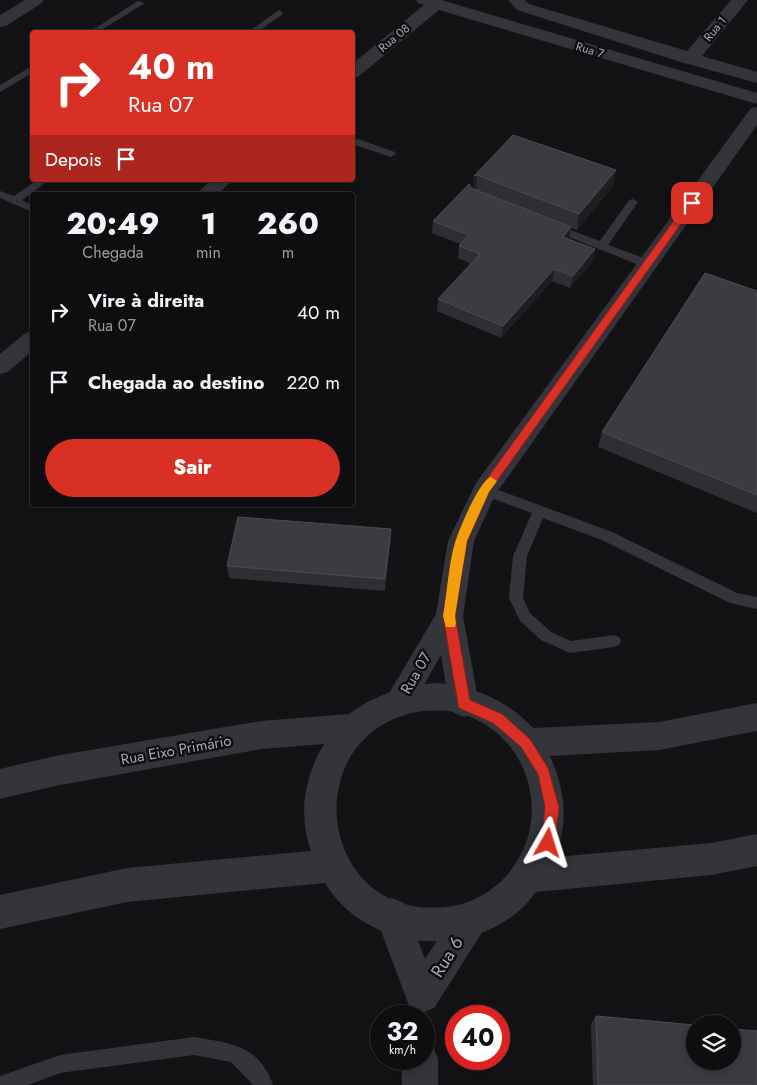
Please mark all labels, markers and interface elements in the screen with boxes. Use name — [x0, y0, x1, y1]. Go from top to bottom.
street label: Rua 1 — [699, 13, 731, 45]
street label: Rua 08 — [374, 19, 414, 57]
street label: Rua 7 — [574, 37, 607, 63]
text: 40 m — [128, 42, 215, 92]
icon: right — [45, 50, 110, 115]
text: Rua 07 — [128, 88, 194, 120]
icon: arrive — [112, 145, 140, 173]
text: Depois — [45, 146, 102, 173]
pin — [671, 182, 713, 224]
icon: arrive — [678, 189, 706, 217]
text: 20:49 — [66, 202, 160, 245]
text: 1 — [201, 202, 216, 245]
text: 260 — [257, 202, 319, 245]
text: Chegada — [82, 241, 144, 264]
text: min — [196, 241, 221, 264]
text: m — [282, 241, 294, 264]
text: Vire à direita — [88, 287, 204, 314]
icon: right — [45, 298, 73, 326]
text: 40 m — [297, 299, 340, 326]
text: Rua 07 — [88, 314, 136, 337]
icon: arrive — [45, 368, 73, 396]
text: Chegada ao destino — [88, 369, 264, 396]
text: 220 m — [286, 369, 340, 396]
button: Sair — [45, 439, 340, 497]
street label: Rua 07 — [395, 648, 437, 698]
street label: Rua Eixo Primário — [119, 729, 233, 771]
position arrow — [521, 816, 573, 868]
street label: Rua 6 — [424, 931, 470, 983]
speed limit sign: 40 — [445, 1005, 510, 1070]
text: 32 — [387, 1013, 418, 1049]
map controls — [686, 1015, 741, 1070]
button: layers — [686, 1015, 741, 1070]
text: km/h — [389, 1041, 416, 1059]

